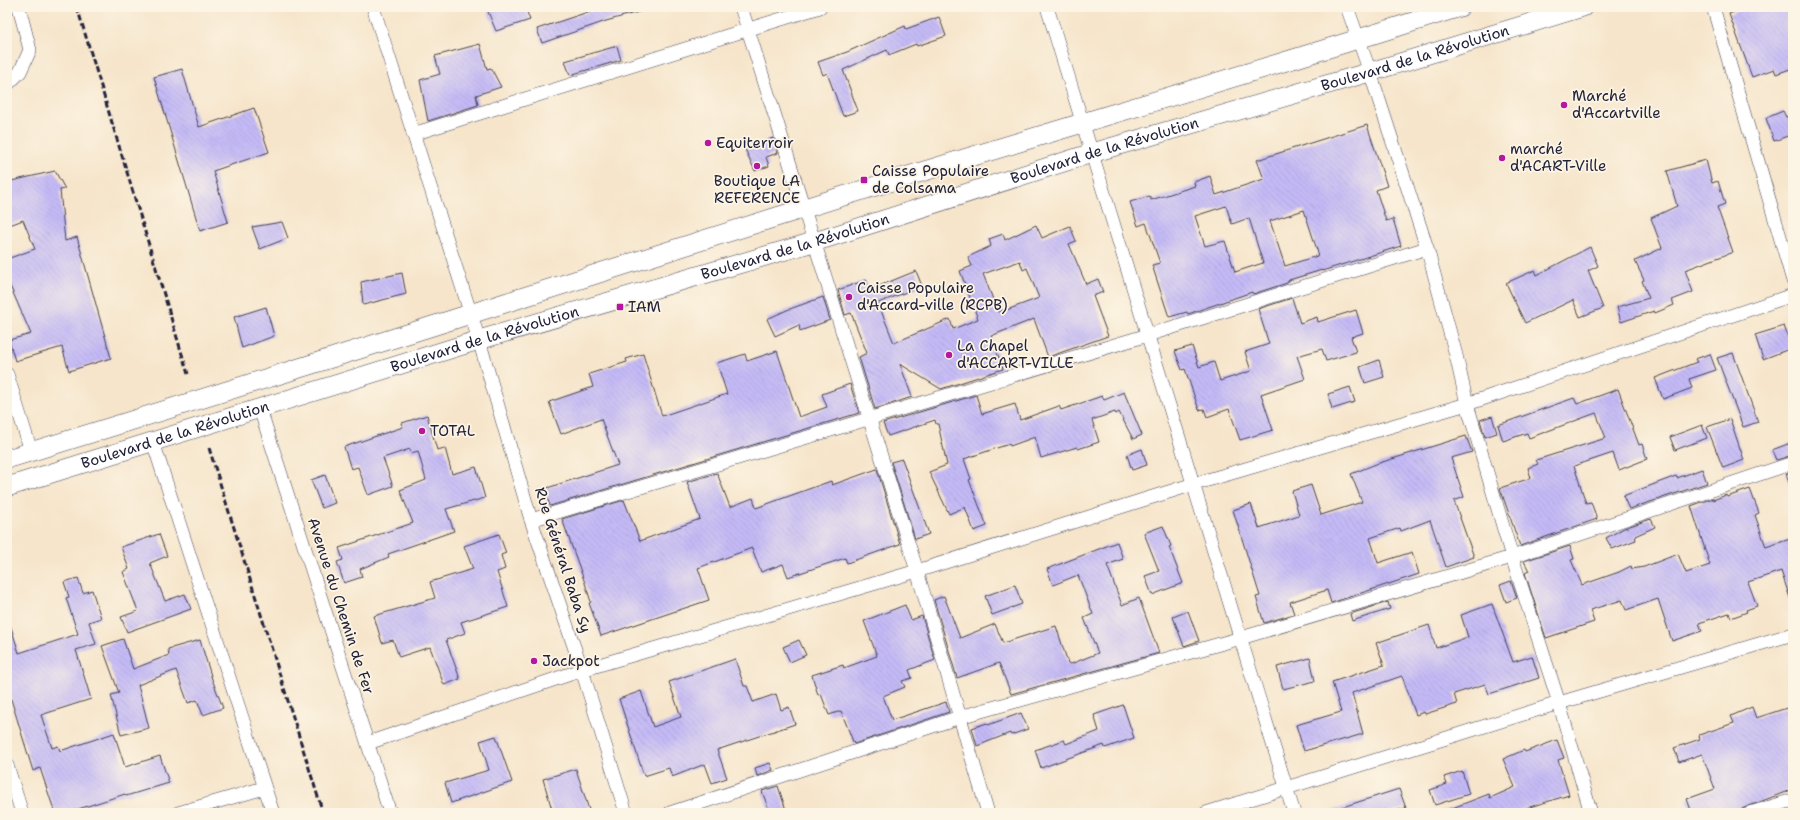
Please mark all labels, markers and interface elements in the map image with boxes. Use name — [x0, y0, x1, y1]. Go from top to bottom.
street label: Boulevard de la Révolution — [1319, 20, 1512, 96]
place label: Marché d'Accartville — [1572, 86, 1661, 123]
marker: Marché d'Accartville — [1559, 100, 1569, 110]
street label: Boulevard de la Révolution — [1008, 112, 1201, 189]
place label: Equiterroir — [716, 133, 794, 153]
marker: Equiterroir — [703, 138, 713, 148]
place label: marché d'ACART-Ville — [1510, 139, 1606, 176]
marker: marché d'ACART-Ville — [1497, 153, 1507, 163]
marker: Boutique LA REFERENCE — [752, 161, 762, 171]
place label: Caisse Populaire de Colsama — [872, 161, 989, 198]
place label: Boutique LA REFERENCE — [714, 171, 800, 208]
marker: Caisse Populaire de Colsama — [859, 175, 869, 185]
street label: Boulevard de la Révolution — [699, 209, 892, 284]
place label: Caisse Populaire d'Accard-ville (RCPB) — [857, 278, 1008, 315]
marker: Caisse Populaire d'Accard-ville (RCPB) — [844, 292, 854, 302]
place label: IAM — [628, 297, 661, 317]
street label: Boulevard de la Révolution — [388, 301, 581, 377]
marker: IAM — [615, 302, 625, 312]
place label: La Chapel d'ACCART-VILLE — [957, 336, 1074, 373]
marker: La Chapel d'ACCART-VILLE — [944, 350, 954, 360]
street label: Boulevard de la Révolution — [79, 396, 271, 473]
place label: TOTAL — [430, 421, 475, 441]
marker: TOTAL — [417, 426, 427, 436]
street label: Rue Général Baba Sy — [530, 485, 596, 635]
street label: Avenue du Chemin de Fer — [303, 515, 379, 697]
place label: Jackpot — [542, 651, 600, 671]
marker: Jackpot — [529, 656, 539, 666]

